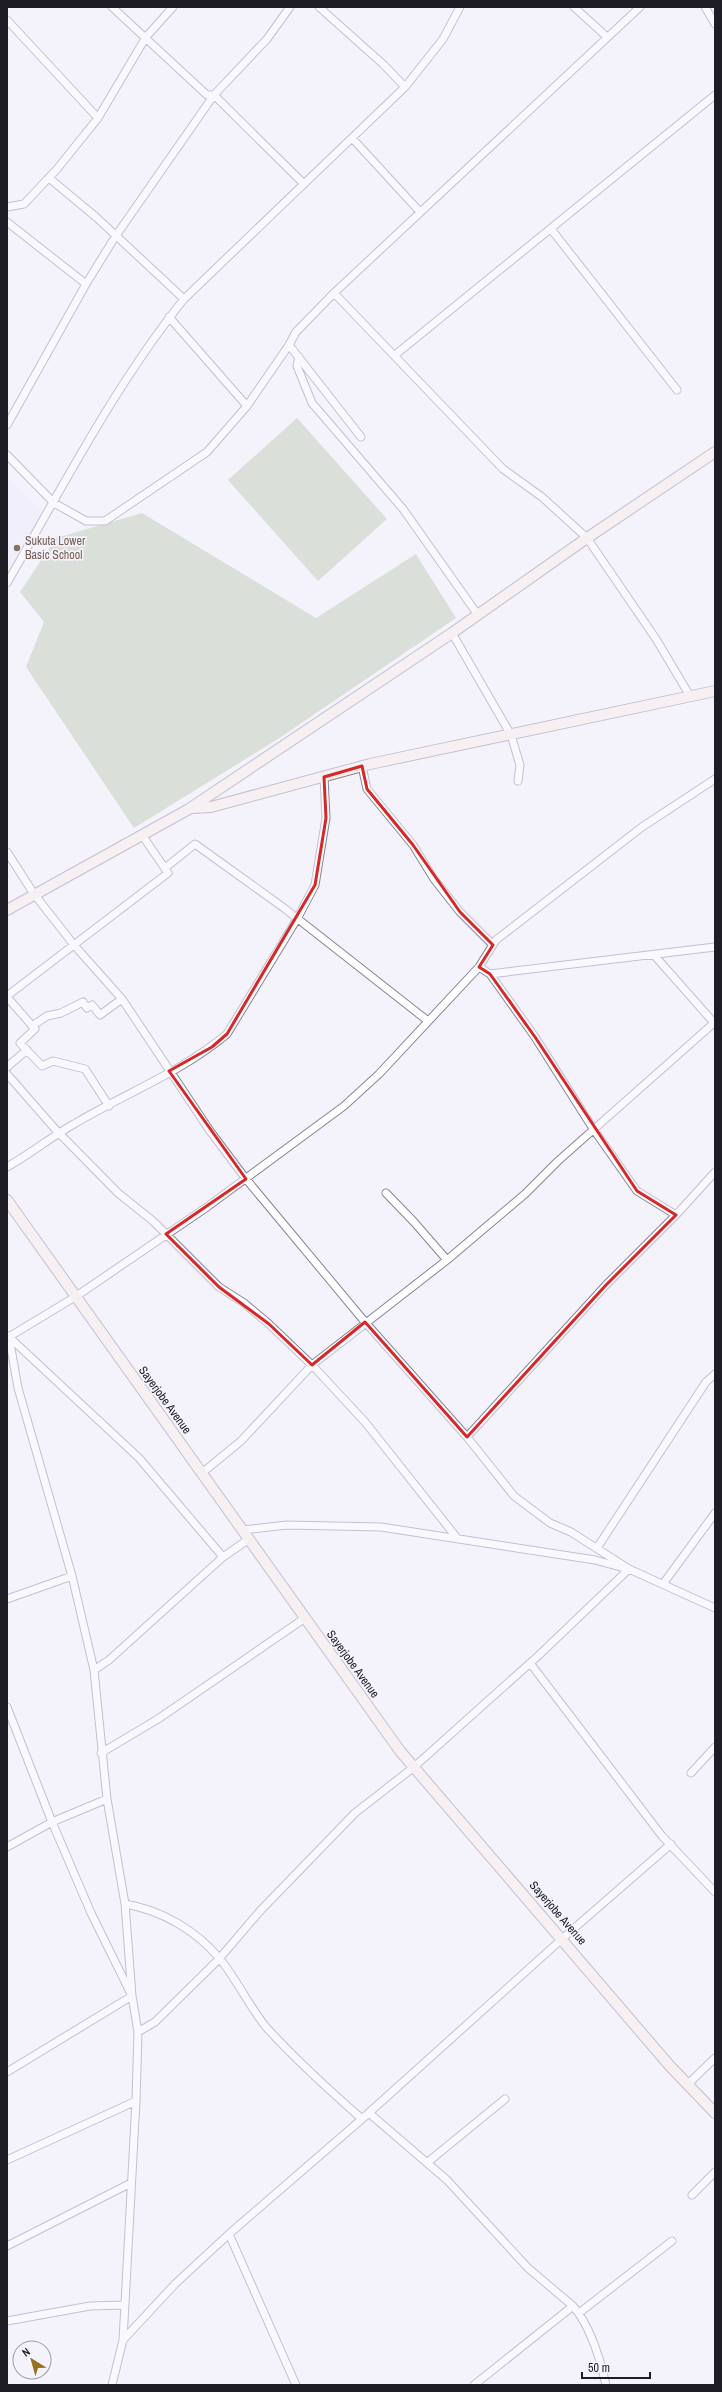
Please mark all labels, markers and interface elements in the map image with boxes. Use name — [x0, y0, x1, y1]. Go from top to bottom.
place label: Sukuta Lower Basic School — [25, 533, 86, 563]
marker: Sukuta Lower Basic School — [12, 543, 22, 553]
street label: Sayerjobe Avenue — [135, 1363, 195, 1437]
street label: Sayerjobe Avenue — [323, 1627, 383, 1701]
street label: Sayerjobe Avenue — [526, 1878, 590, 1948]
north arrow — [12, 2340, 52, 2380]
text: N — [19, 2344, 33, 2360]
scale bar — [582, 2354, 650, 2380]
text: 50 m — [588, 2360, 610, 2376]

